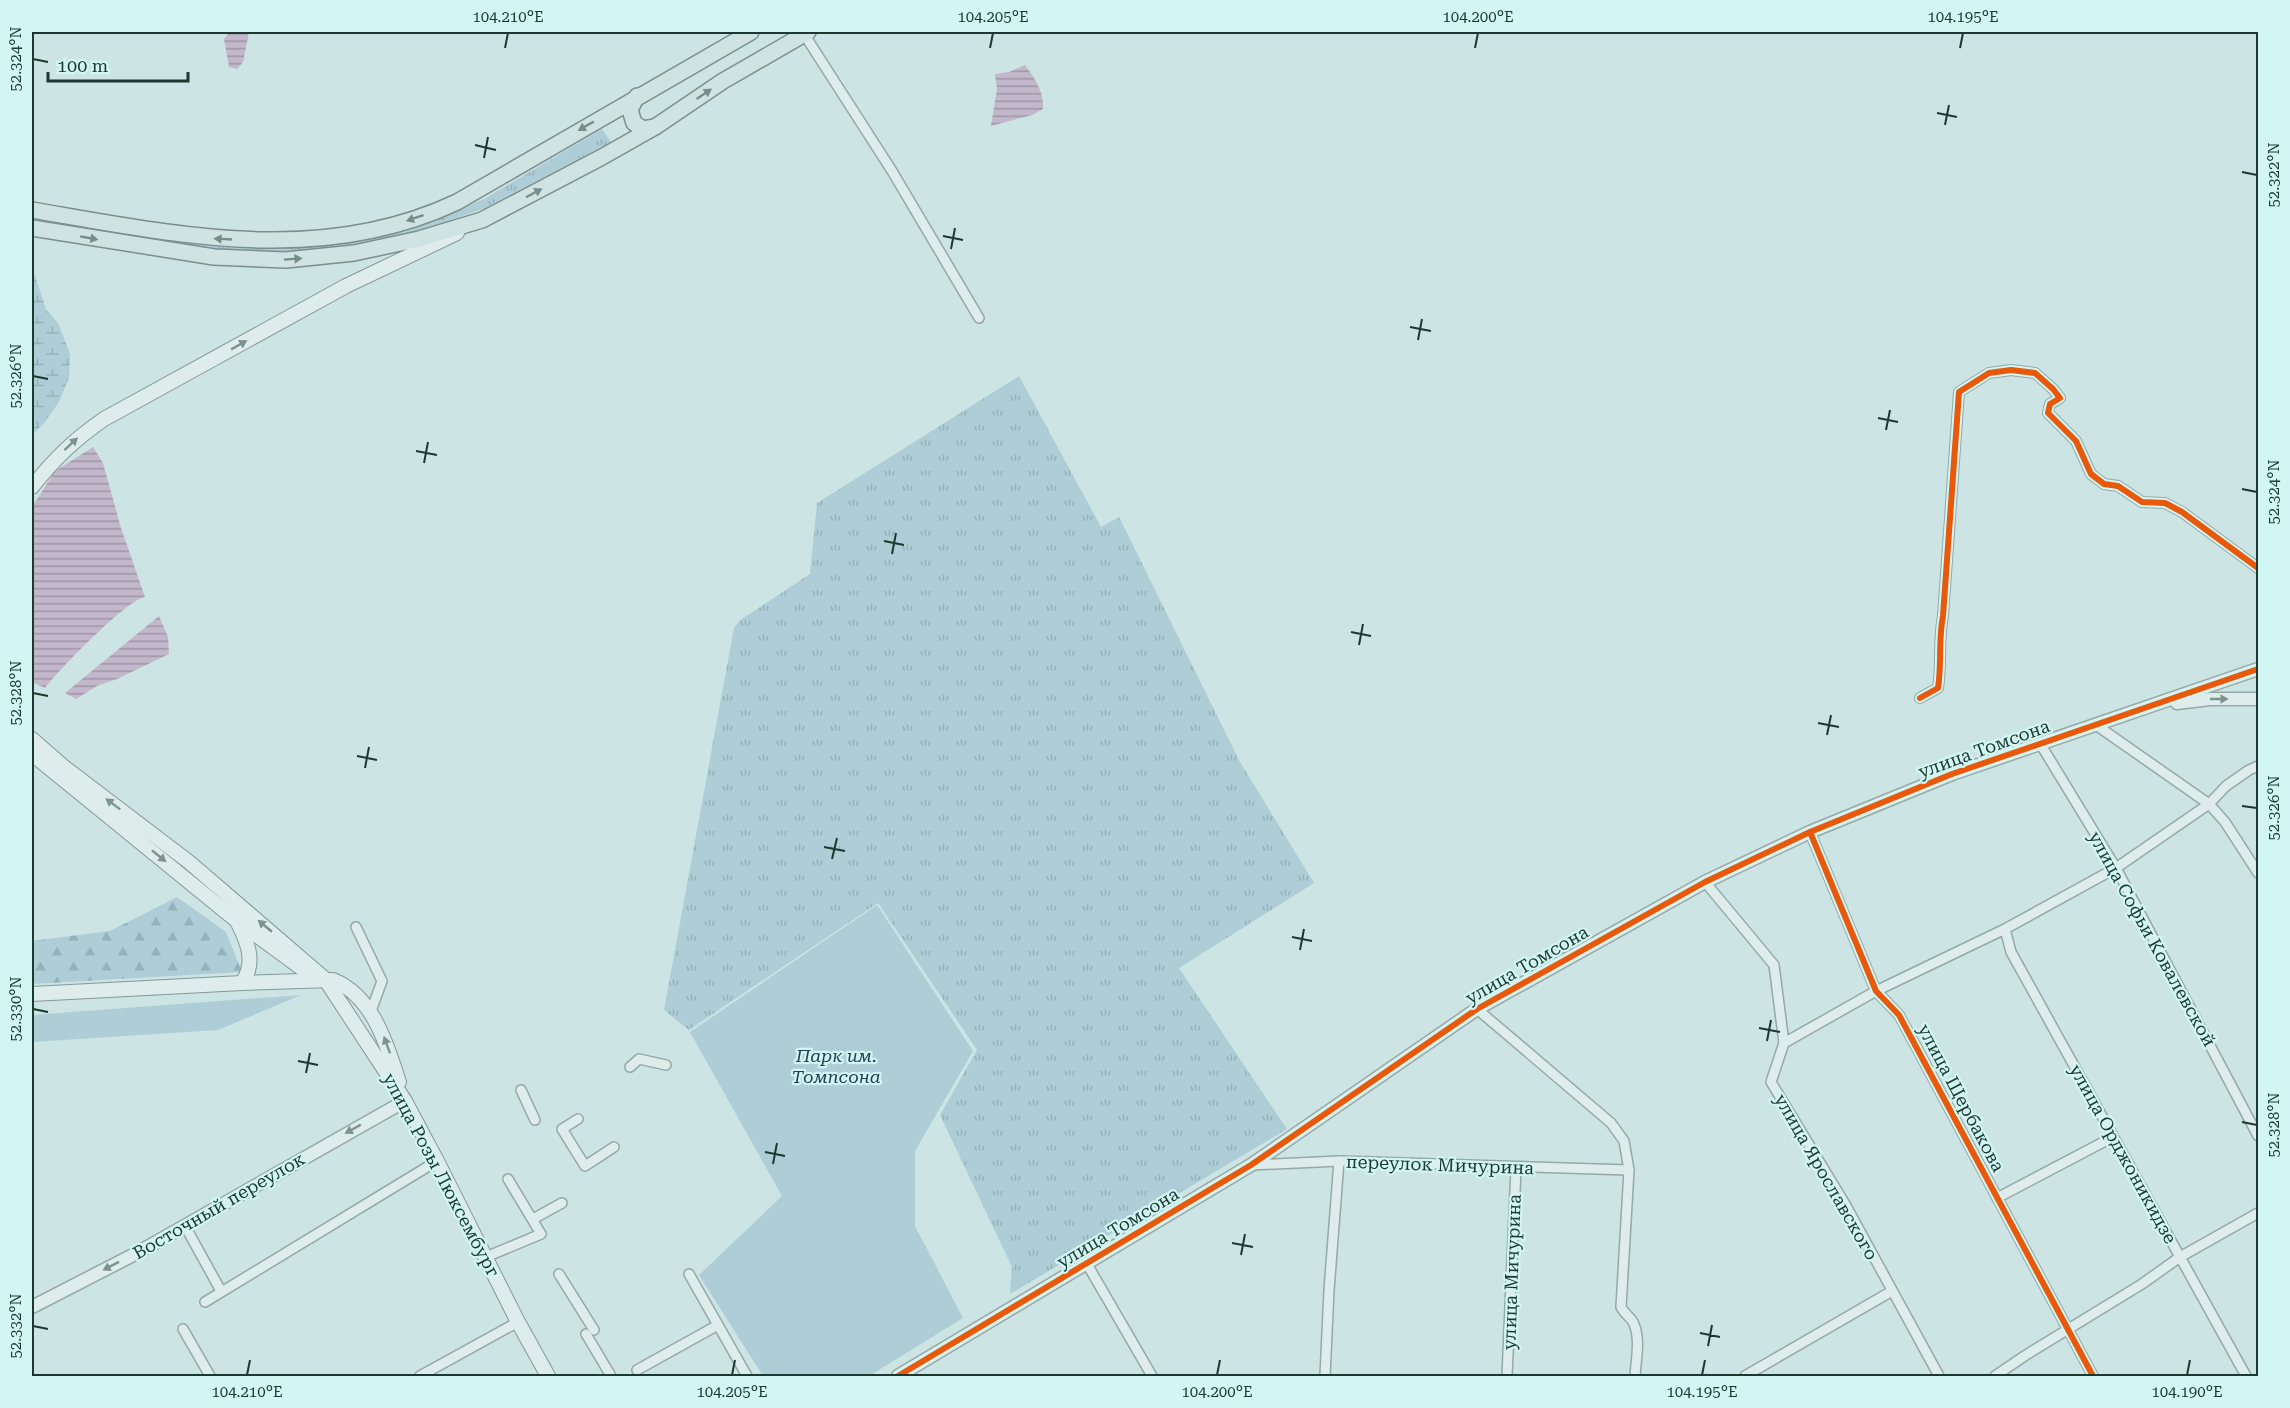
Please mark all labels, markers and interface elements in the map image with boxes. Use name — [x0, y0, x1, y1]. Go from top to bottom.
text: 104.210°E — [472, 8, 544, 26]
text: 104.205°E — [957, 8, 1029, 26]
text: 104.200°E — [1442, 8, 1514, 26]
text: 104.195°E — [1927, 8, 1999, 26]
text: 52.324°N — [7, 26, 25, 92]
scale bar — [48, 45, 188, 83]
text: 100 m — [57, 55, 108, 76]
one-way arrow — [695, 88, 711, 100]
one-way arrow — [578, 120, 595, 130]
text: 52.322°N — [2265, 142, 2283, 208]
one-way arrow — [526, 188, 543, 198]
one-way arrow — [406, 214, 424, 224]
one-way arrow — [80, 233, 99, 242]
one-way arrow — [213, 234, 232, 243]
one-way arrow — [284, 254, 303, 264]
one-way arrow — [231, 340, 248, 350]
text: 52.326°N — [7, 343, 25, 409]
one-way arrow — [64, 437, 78, 451]
text: 52.324°N — [2265, 459, 2283, 525]
text: 52.328°N — [7, 660, 25, 726]
one-way arrow — [2209, 694, 2228, 704]
street label: улица Томсона — [1915, 715, 2053, 782]
text: 52.326°N — [2265, 775, 2283, 841]
one-way arrow — [106, 799, 121, 811]
street label: улица Софьи Ковалевской — [2084, 828, 2220, 1050]
one-way arrow — [151, 850, 167, 863]
one-way arrow — [257, 920, 273, 933]
street label: улица Томсона — [1461, 921, 1592, 1008]
text: 52.330°N — [7, 976, 25, 1042]
street label: улица Щербакова — [1914, 1020, 2009, 1175]
one-way arrow — [381, 1036, 391, 1054]
park label: Парк им. Томпсона — [791, 1045, 881, 1087]
street label: улица Орджоникидзе — [2065, 1060, 2182, 1247]
street label: улица Розы Люксембург — [379, 1069, 504, 1280]
street label: улица Ярославского — [1770, 1090, 1883, 1264]
text: 52.328°N — [2265, 1092, 2283, 1158]
one-way arrow — [345, 1124, 362, 1134]
street label: Восточный переулок — [129, 1148, 308, 1263]
street label: переулок Мичурина — [1346, 1151, 1535, 1178]
street label: улица Томсона — [1053, 1183, 1183, 1272]
street label: улица Мичурина — [1498, 1193, 1525, 1350]
one-way arrow — [102, 1262, 119, 1271]
text: 52.332°N — [7, 1293, 25, 1359]
text: 104.210°E — [211, 1383, 283, 1401]
text: 104.205°E — [696, 1383, 768, 1401]
text: 104.200°E — [1181, 1383, 1253, 1401]
text: 104.195°E — [1666, 1383, 1738, 1401]
text: 104.190°E — [2151, 1383, 2223, 1401]

